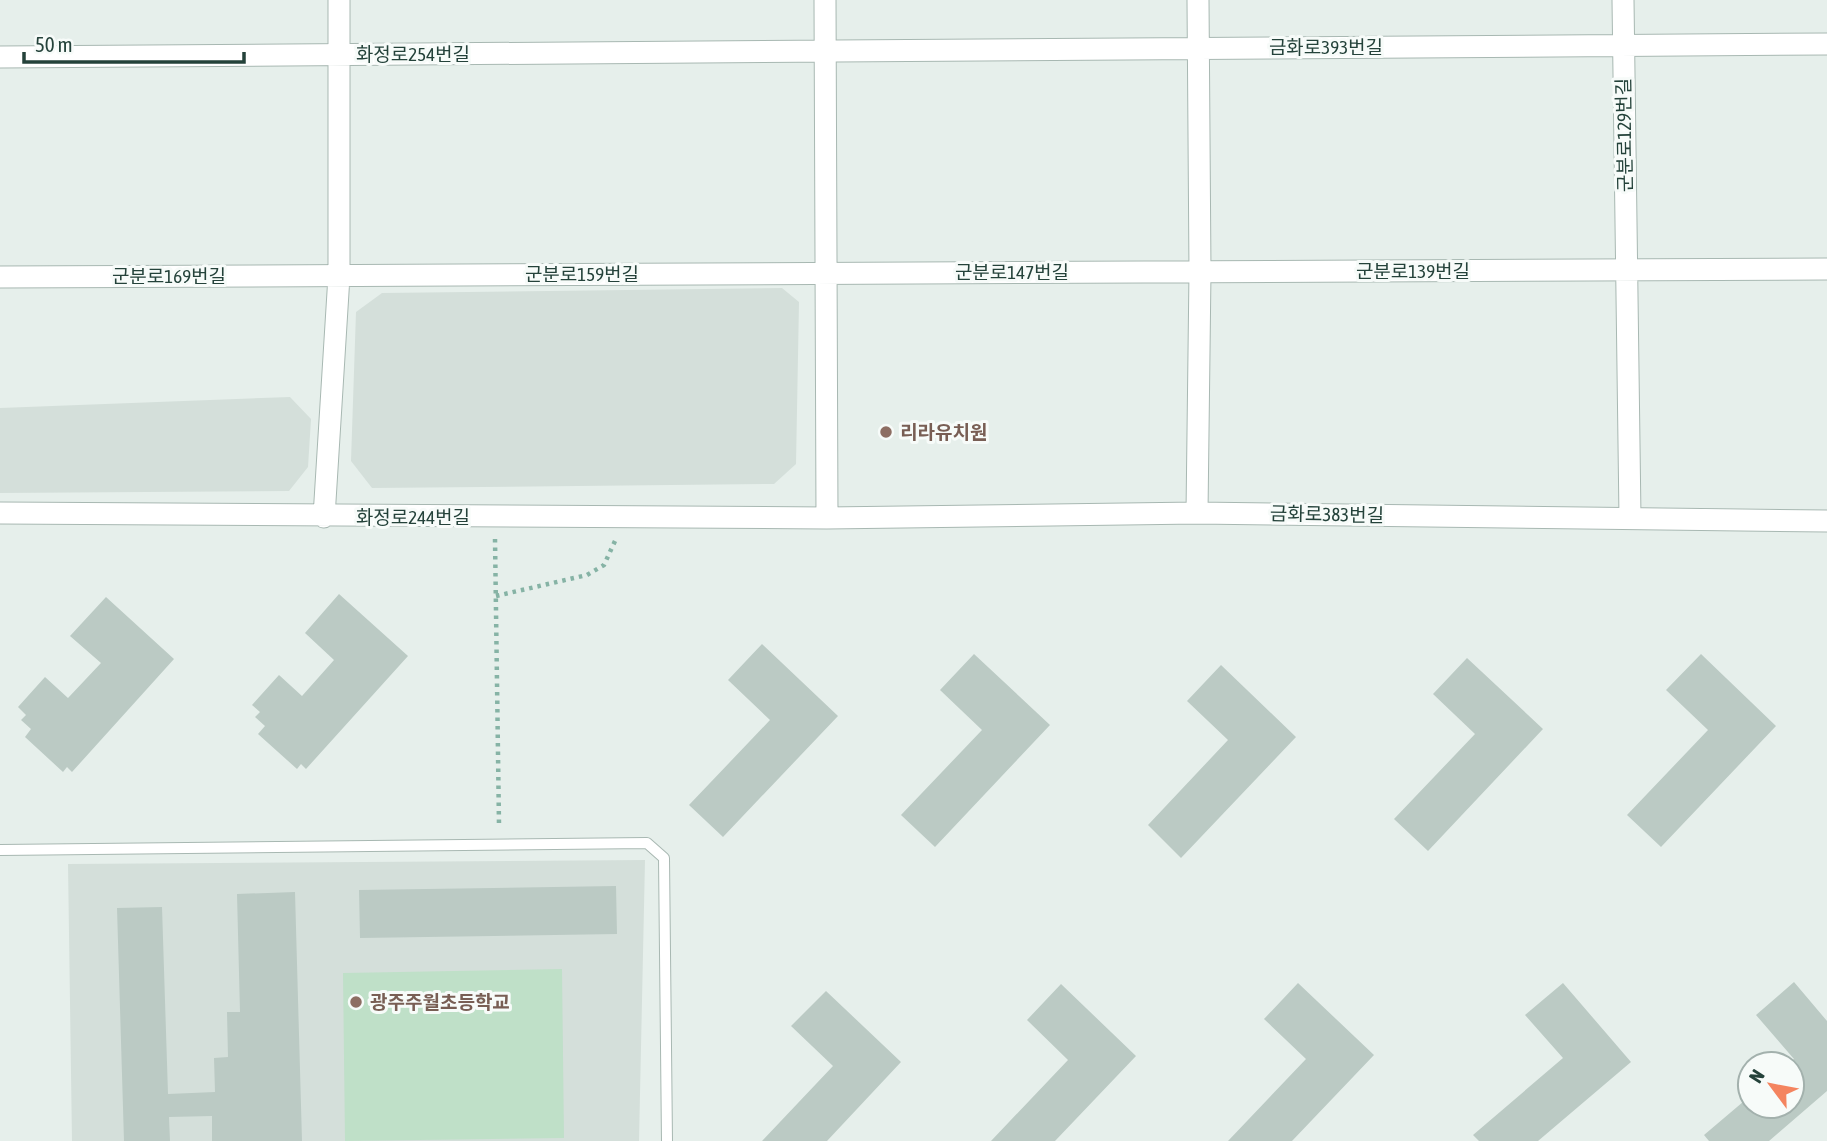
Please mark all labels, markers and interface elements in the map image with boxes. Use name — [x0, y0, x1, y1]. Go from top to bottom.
scale bar — [24, 21, 245, 65]
text: 50 m — [35, 32, 73, 56]
street label: 금화로393번길 — [1269, 36, 1383, 58]
street label: 화정로254번길 — [356, 43, 470, 65]
street label: 군분로129번길 — [1612, 78, 1636, 192]
street label: 군분로139번길 — [1356, 260, 1470, 282]
street label: 군분로147번길 — [955, 261, 1069, 283]
street label: 군분로159번길 — [525, 263, 639, 285]
street label: 군분로169번길 — [112, 265, 226, 287]
place label: 리라유치원 — [900, 421, 987, 443]
marker: 리라유치원 — [878, 424, 894, 440]
street label: 금화로383번길 — [1270, 502, 1384, 526]
street label: 화정로244번길 — [356, 506, 470, 528]
place label: 광주주월초등학교 — [370, 991, 510, 1013]
marker: 광주주월초등학교 — [348, 994, 364, 1010]
north arrow — [1736, 1050, 1806, 1120]
text: N — [1744, 1065, 1769, 1087]

